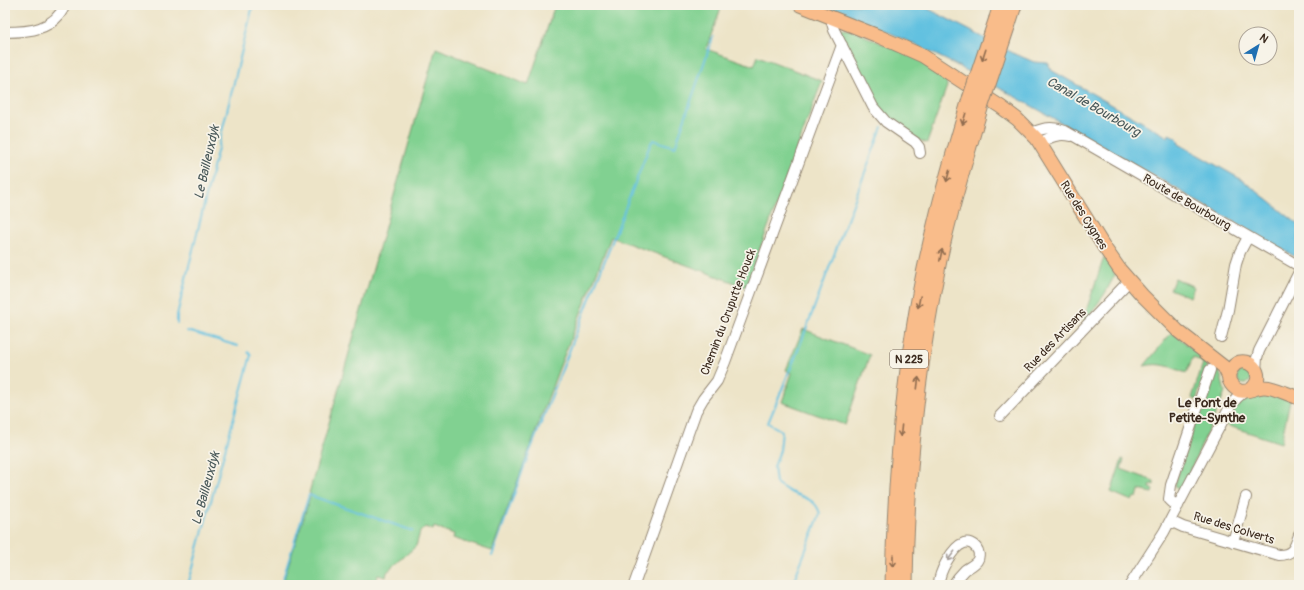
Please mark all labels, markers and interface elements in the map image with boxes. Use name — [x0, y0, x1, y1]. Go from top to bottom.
north arrow — [1238, 26, 1278, 66]
text: N — [1257, 31, 1271, 46]
one-way arrow — [980, 48, 988, 60]
water label: Canal de Bourbourg — [1044, 74, 1144, 141]
one-way arrow — [960, 112, 967, 125]
water label: Le Bailleuxdyk — [191, 122, 224, 201]
one-way arrow — [944, 169, 951, 182]
street label: Route de Bourbourg — [1140, 171, 1234, 234]
street label: Rue des Cygnes — [1057, 178, 1111, 253]
street label: Chemin du Cruputte Houck — [697, 247, 760, 378]
one-way arrow — [937, 248, 945, 261]
one-way arrow — [914, 295, 922, 308]
street label: Rue des Artisans — [1021, 305, 1090, 375]
road number: N 225 — [890, 350, 928, 368]
one-way arrow — [914, 377, 922, 390]
district label: Le Pont de Petite-Synthe — [1169, 395, 1246, 426]
one-way arrow — [897, 424, 904, 437]
water label: Le Bailleuxdyk — [189, 448, 224, 527]
street label: Rue des Colverts — [1192, 509, 1277, 548]
one-way arrow — [947, 550, 955, 561]
one-way arrow — [889, 554, 897, 567]

